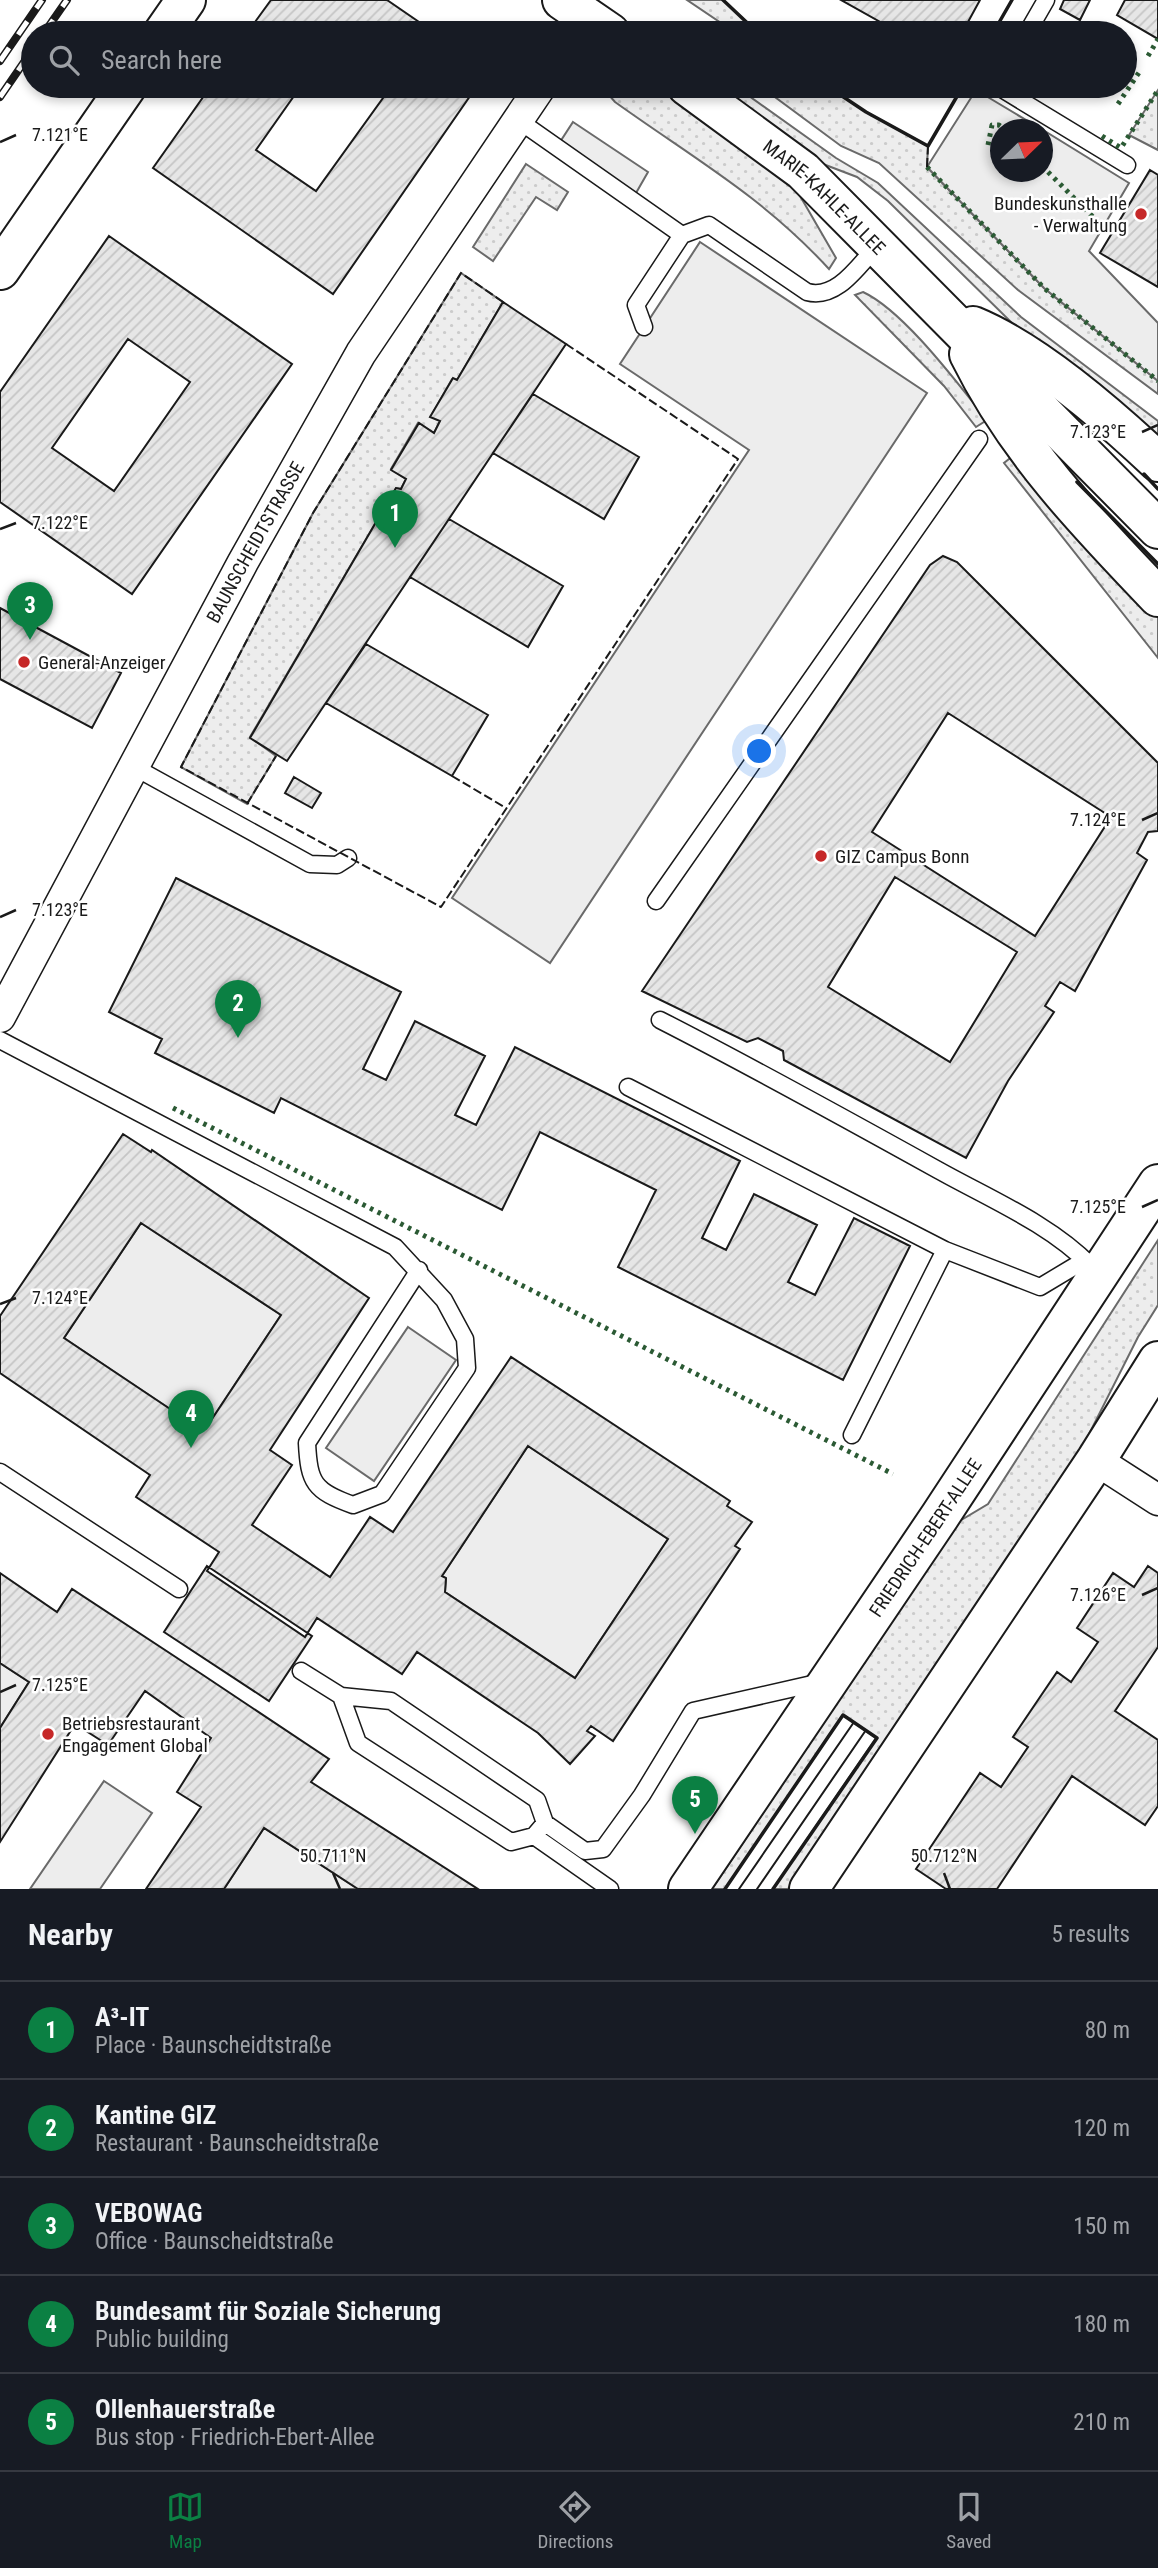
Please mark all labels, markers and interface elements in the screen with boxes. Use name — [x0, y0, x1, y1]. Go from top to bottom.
search box — [21, 21, 1137, 98]
icon: search — [45, 41, 83, 79]
text: Search here — [101, 45, 222, 75]
north arrow — [990, 119, 1053, 182]
text: 7.121°E — [32, 124, 88, 145]
street label: MARIE-KAHLE-ALLEE — [759, 134, 890, 259]
place label: Bundeskunsthalle - Verwaltung — [994, 192, 1127, 237]
marker: Bundeskunsthalle - Verwaltung — [1133, 206, 1149, 222]
text: 7.123°E — [1070, 421, 1126, 442]
street label: BAUNSCHEIDTSTRASSE — [201, 458, 309, 627]
pin: 1 — [372, 490, 418, 548]
text: 7.122°E — [32, 512, 88, 533]
pin: 3 — [7, 582, 53, 640]
place label: General-Anzeiger — [38, 651, 166, 674]
marker: General-Anzeiger — [16, 654, 32, 670]
your location — [742, 734, 776, 768]
text: 7.124°E — [1070, 809, 1126, 830]
place label: GIZ Campus Bonn — [835, 845, 969, 868]
marker: GIZ Campus Bonn — [813, 848, 829, 864]
text: 7.123°E — [32, 899, 88, 920]
pin: 2 — [215, 980, 261, 1038]
text: 7.125°E — [1070, 1196, 1126, 1217]
text: 7.124°E — [32, 1287, 88, 1308]
pin: 4 — [168, 1390, 214, 1448]
street label: FRIEDRICH-EBERT-ALLEE — [864, 1454, 986, 1621]
text: 7.126°E — [1070, 1584, 1126, 1605]
text: 7.125°E — [32, 1674, 88, 1695]
place label: Betriebsrestaurant Engagement Global — [62, 1712, 208, 1757]
marker: Betriebsrestaurant Engagement Global — [40, 1726, 56, 1742]
pin: 5 — [672, 1776, 718, 1834]
text: 50.711°N — [299, 1845, 367, 1866]
text: 50.712°N — [910, 1845, 978, 1866]
text: Nearby — [28, 1917, 113, 1952]
text: 5 results — [1052, 1921, 1130, 1948]
text: A³-IT — [95, 2002, 149, 2032]
text: 1 — [45, 2017, 57, 2044]
text: 80 m — [1085, 2017, 1130, 2044]
text: Place · Baunscheidtstraße — [95, 2032, 332, 2059]
text: Kantine GIZ — [95, 2100, 216, 2130]
text: 2 — [45, 2115, 57, 2142]
text: 120 m — [1073, 2115, 1130, 2142]
text: Restaurant · Baunscheidtstraße — [95, 2130, 379, 2157]
text: VEBOWAG — [95, 2198, 202, 2228]
text: 3 — [45, 2213, 57, 2240]
text: 150 m — [1073, 2213, 1130, 2240]
text: Office · Baunscheidtstraße — [95, 2228, 334, 2255]
text: Bundesamt für Soziale Sicherung — [95, 2296, 441, 2326]
text: 4 — [45, 2311, 57, 2338]
text: 180 m — [1073, 2311, 1130, 2338]
text: Public building — [95, 2326, 229, 2353]
text: Ollenhauerstraße — [95, 2394, 275, 2424]
text: 5 — [45, 2409, 57, 2436]
text: 210 m — [1073, 2409, 1130, 2436]
text: Bus stop · Friedrich-Ebert-Allee — [95, 2424, 375, 2451]
tab: Map — [166, 2488, 204, 2553]
tab: Directions — [537, 2488, 613, 2553]
tab: Saved — [946, 2488, 992, 2553]

